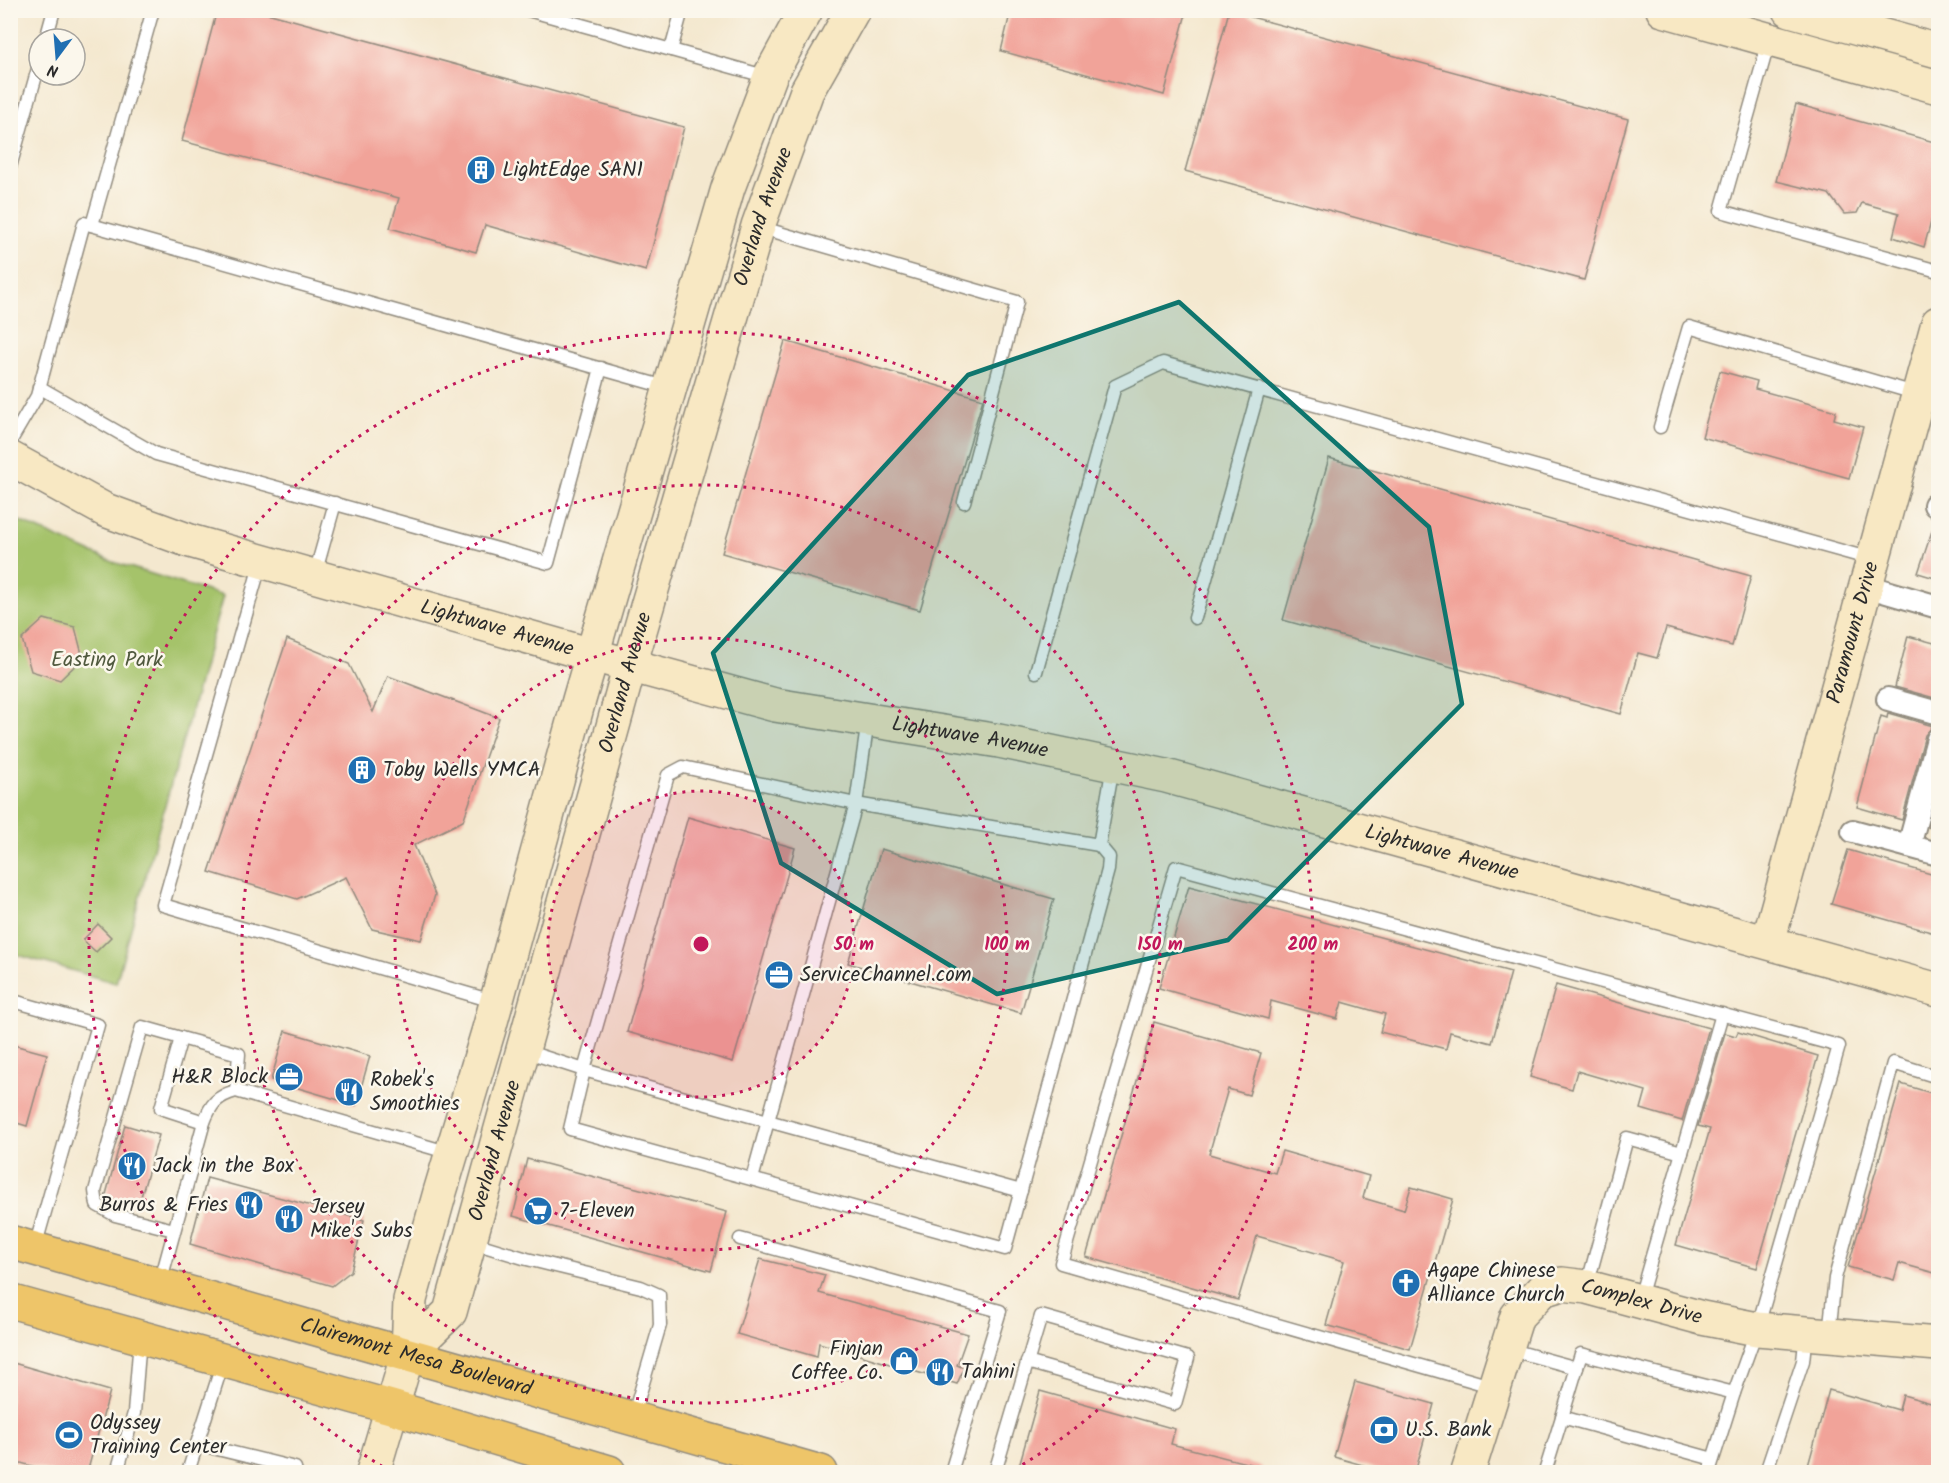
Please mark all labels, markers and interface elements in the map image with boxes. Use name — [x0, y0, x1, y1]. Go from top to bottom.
north arrow — [27, 27, 87, 87]
text: N — [45, 57, 62, 83]
street label: Overland Avenue — [725, 142, 802, 290]
building icon: LightEdge SAN1 — [465, 154, 497, 186]
place label: LightEdge SAN1 — [502, 154, 643, 187]
street label: Paramount Drive — [1818, 557, 1888, 707]
street label: Lightwave Avenue — [416, 591, 578, 666]
street label: Overland Avenue — [590, 608, 661, 757]
park label: Easting Park — [51, 644, 163, 677]
street label: Lightwave Avenue — [889, 707, 1052, 768]
building icon: Toby Wells YMCA — [346, 754, 378, 786]
place label: Toby Wells YMCA — [383, 754, 541, 787]
street label: Lightwave Avenue — [1361, 815, 1523, 890]
text: 50 m — [833, 931, 874, 960]
text: 100 m — [984, 931, 1030, 960]
text: 150 m — [1137, 931, 1183, 960]
text: 200 m — [1288, 931, 1339, 960]
centre of rings — [691, 934, 711, 954]
office icon: ServiceChannel.com — [763, 959, 795, 991]
place label: ServiceChannel.com — [800, 959, 971, 992]
place label: H&R Block — [171, 1061, 268, 1094]
office icon: H&R Block — [273, 1061, 305, 1093]
place label: Robek's Smoothies — [370, 1064, 460, 1121]
restaurant icon: Robek's Smoothies — [333, 1076, 365, 1108]
street label: Overland Avenue — [459, 1076, 530, 1225]
restaurant icon: Jack in the Box — [116, 1150, 148, 1182]
place label: Jack in the Box — [153, 1150, 295, 1183]
place label: Burros & Fries — [99, 1189, 228, 1222]
restaurant icon: Burros & Fries — [233, 1189, 265, 1221]
place label: Jersey Mike's Subs — [310, 1191, 413, 1248]
supermarket icon: 7-Eleven — [522, 1195, 554, 1227]
place label: 7-Eleven — [559, 1195, 635, 1228]
restaurant icon: Jersey Mike's Subs — [273, 1203, 305, 1235]
place label: Agape Chinese Alliance Church — [1427, 1255, 1565, 1312]
church icon: Agape Chinese Alliance Church — [1390, 1267, 1422, 1299]
street label: Complex Drive — [1577, 1270, 1706, 1334]
street label: Clairemont Mesa Boulevard — [296, 1309, 536, 1406]
place label: Finjan Coffee Co. — [791, 1333, 883, 1390]
shop icon: Finjan Coffee Co. — [888, 1345, 920, 1377]
restaurant icon: Tahini — [924, 1356, 956, 1388]
place label: Tahini — [961, 1356, 1016, 1389]
place label: Odyssey Training Center — [90, 1407, 228, 1464]
bank icon: U.S. Bank — [1368, 1414, 1400, 1446]
place label: U.S. Bank — [1405, 1414, 1492, 1447]
sports icon: Odyssey Training Center — [53, 1419, 85, 1451]

